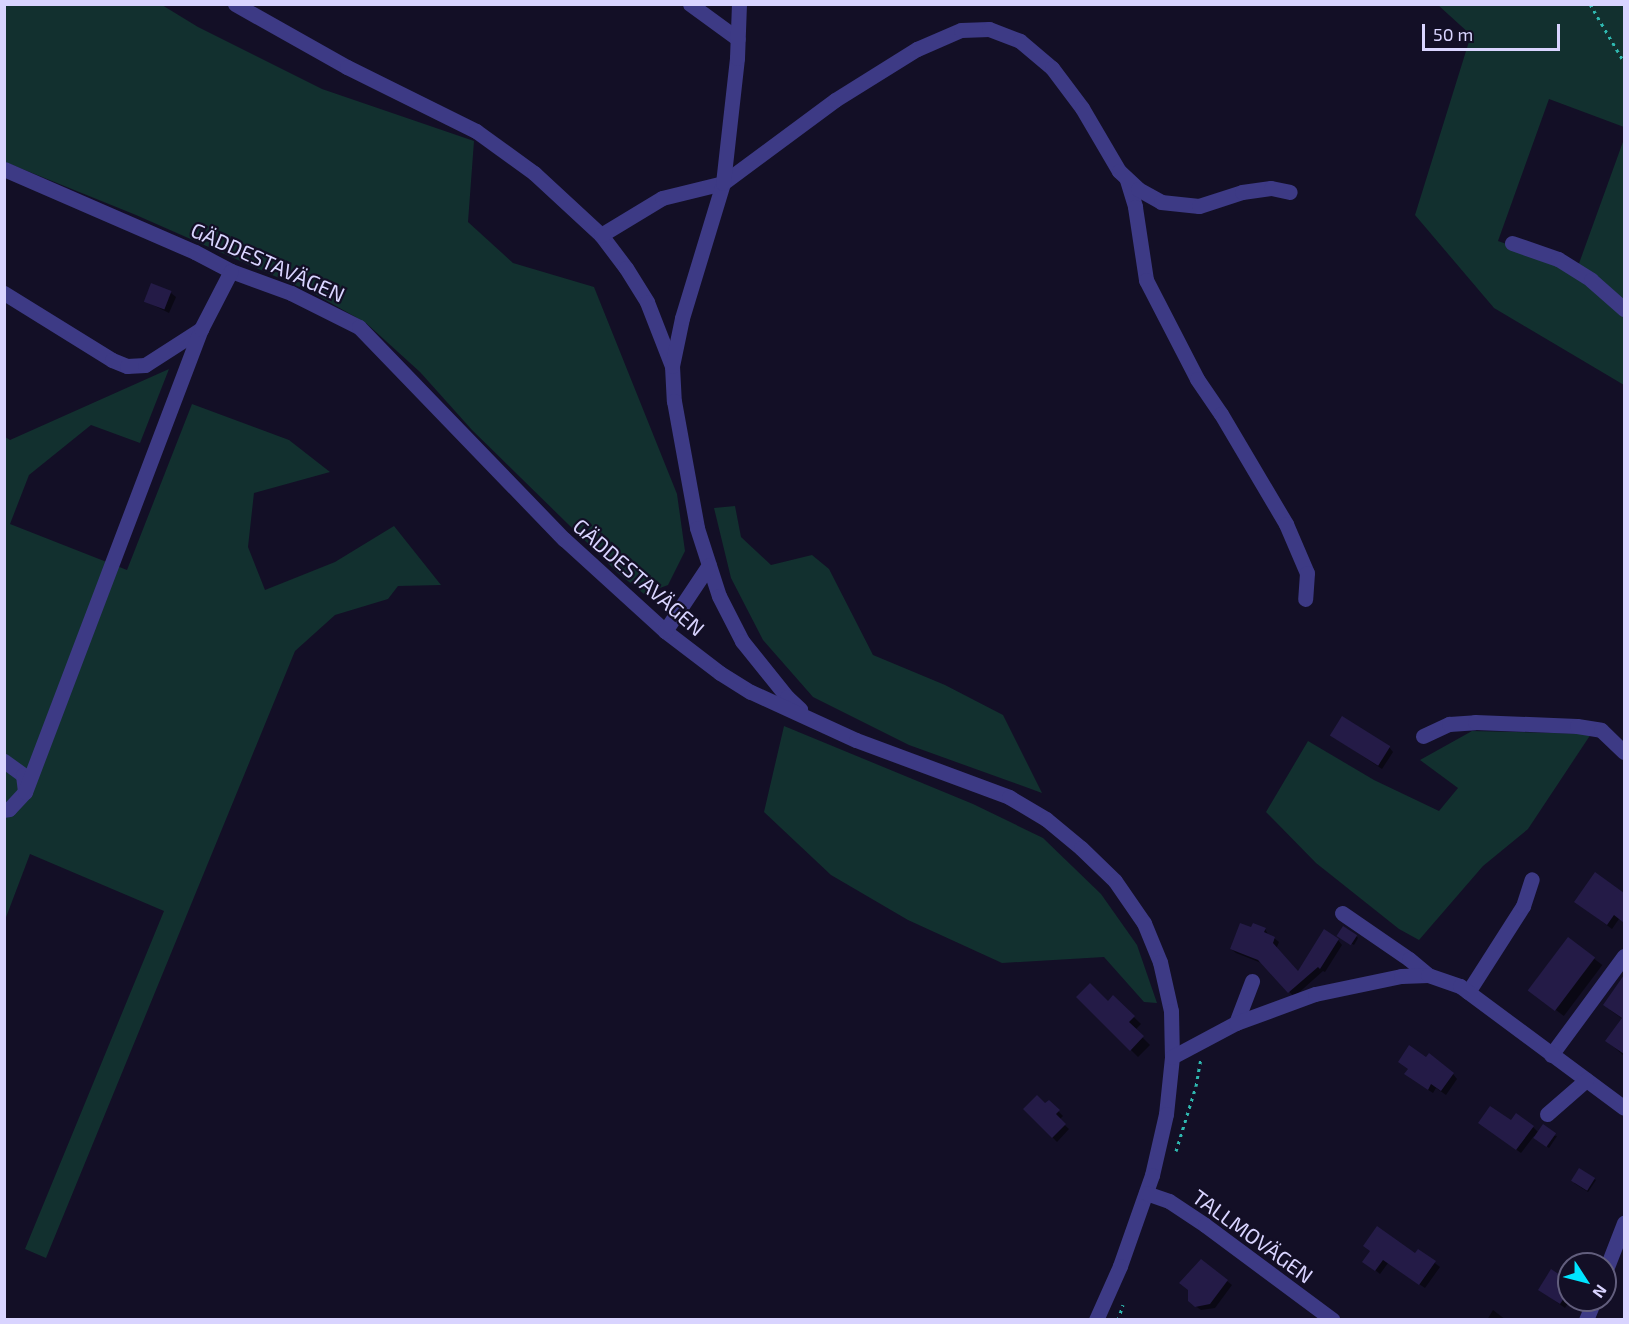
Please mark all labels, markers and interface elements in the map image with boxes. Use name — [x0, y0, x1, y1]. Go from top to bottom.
scale bar — [1425, 12, 1563, 50]
text: 50 m — [1433, 23, 1473, 45]
street label: GÄDDESTAVÄGEN — [187, 217, 349, 307]
street label: GÄDDESTAVÄGEN — [568, 513, 710, 641]
street label: TALLMOVÄGEN — [1188, 1184, 1318, 1288]
north arrow — [1557, 1252, 1617, 1312]
text: N — [1589, 1281, 1611, 1302]

